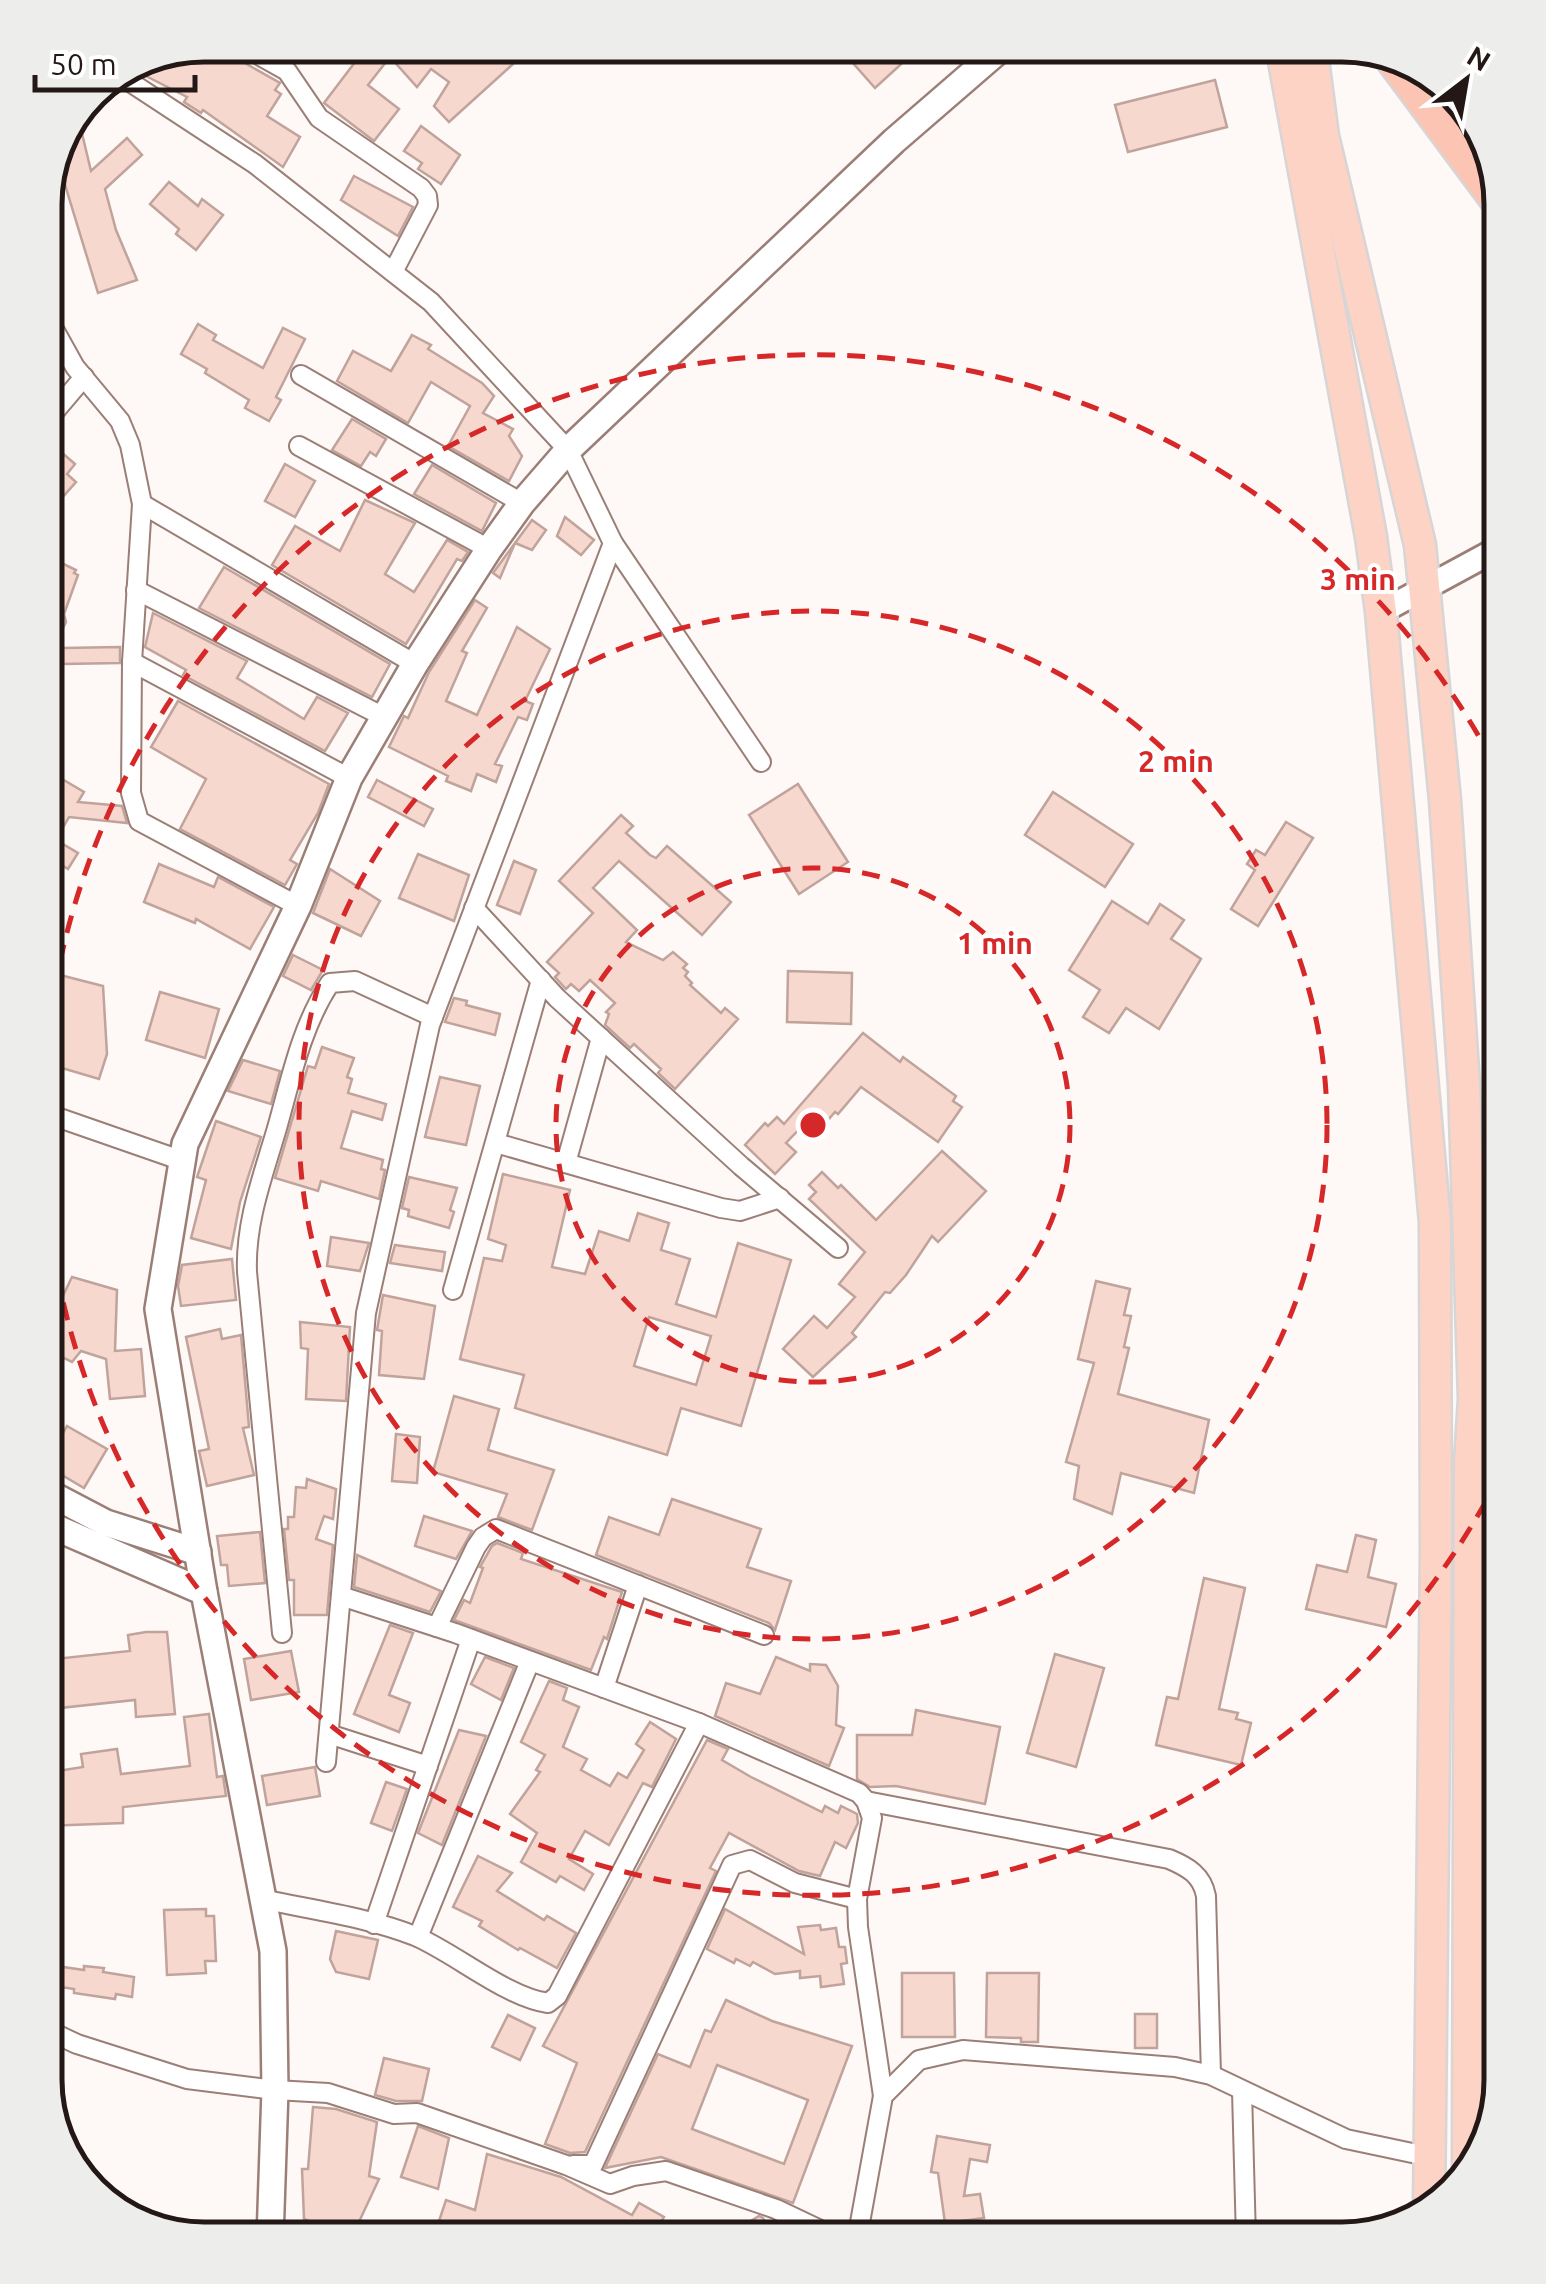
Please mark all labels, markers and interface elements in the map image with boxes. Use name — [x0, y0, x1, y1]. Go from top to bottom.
scale bar — [35, 30, 195, 92]
north arrow — [1416, 30, 1516, 130]
text: N — [1462, 39, 1496, 77]
text: 50 m — [50, 47, 117, 81]
text: 3 min — [1320, 562, 1396, 596]
text: 2 min — [1138, 744, 1214, 778]
text: 1 min — [957, 926, 1033, 960]
centre of rings — [795, 1107, 831, 1143]

